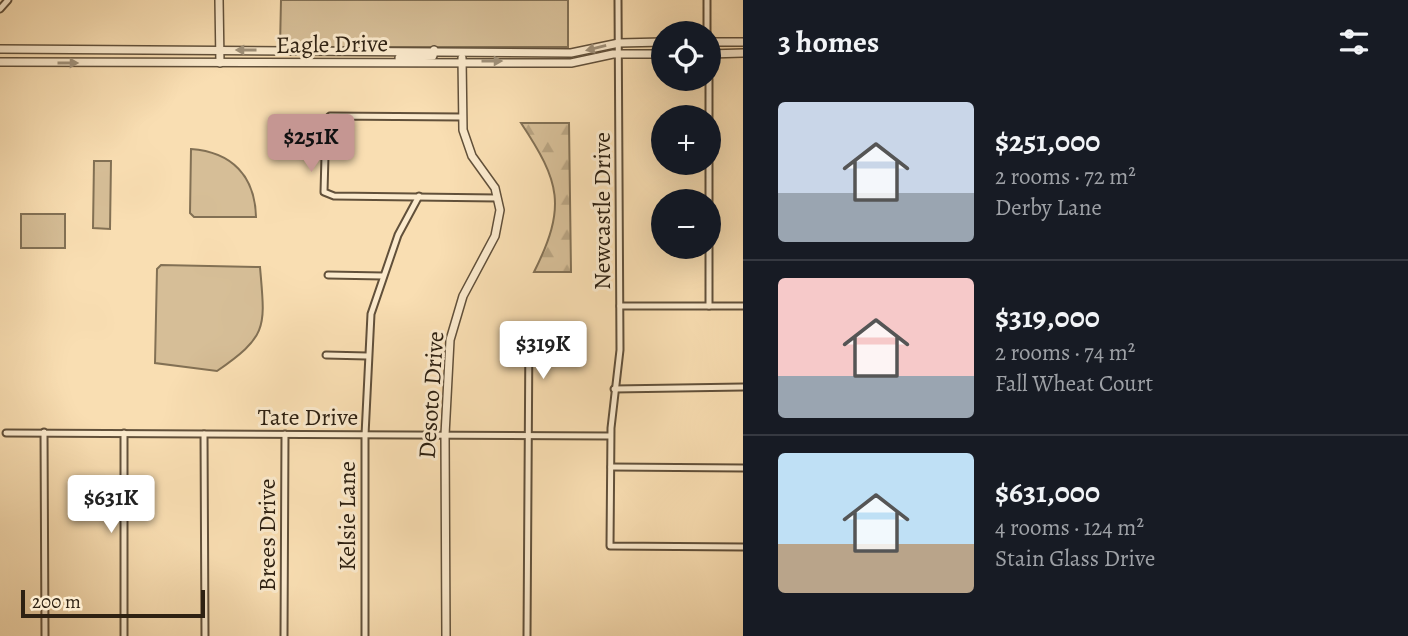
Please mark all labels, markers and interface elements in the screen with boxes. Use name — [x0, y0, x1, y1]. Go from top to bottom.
map controls — [651, 21, 721, 259]
button: locate — [651, 21, 721, 91]
text: 3 homes — [778, 22, 879, 62]
icon: filters — [1335, 23, 1373, 61]
street label: Eagle Drive — [276, 27, 388, 61]
one-way arrow — [585, 43, 607, 54]
one-way arrow — [235, 44, 257, 56]
one-way arrow — [481, 55, 503, 67]
one-way arrow — [57, 57, 79, 69]
button: + — [651, 105, 721, 175]
pin: $251K — [262, 114, 360, 174]
text: $251K — [284, 121, 339, 152]
text: $251,000 — [995, 121, 1100, 161]
icon: home — [834, 130, 918, 214]
street label: Newcastle Drive — [586, 132, 618, 290]
text: 2 rooms · 72 m² — [995, 161, 1136, 192]
button: − — [651, 189, 721, 259]
text: Derby Lane — [995, 192, 1102, 223]
text: $319,000 — [995, 297, 1100, 337]
icon: home — [834, 306, 918, 390]
pin: $319K — [494, 322, 592, 381]
text: $319K — [516, 328, 570, 359]
street label: Desoto Drive — [411, 330, 451, 460]
text: 2 rooms · 74 m² — [995, 337, 1135, 368]
text: Fall Wheat Court — [995, 368, 1153, 399]
street label: Tate Drive — [258, 401, 358, 433]
street label: Kelsie Lane — [331, 461, 363, 571]
text: $631,000 — [995, 472, 1100, 512]
pin: $631K — [62, 476, 160, 535]
street label: Brees Drive — [251, 479, 283, 591]
icon: home — [834, 481, 918, 565]
text: $631K — [84, 482, 138, 513]
text: 4 rooms · 124 m² — [995, 512, 1144, 543]
text: Stain Glass Drive — [995, 543, 1155, 574]
scale bar — [21, 587, 205, 619]
text: 200 m — [32, 589, 81, 615]

